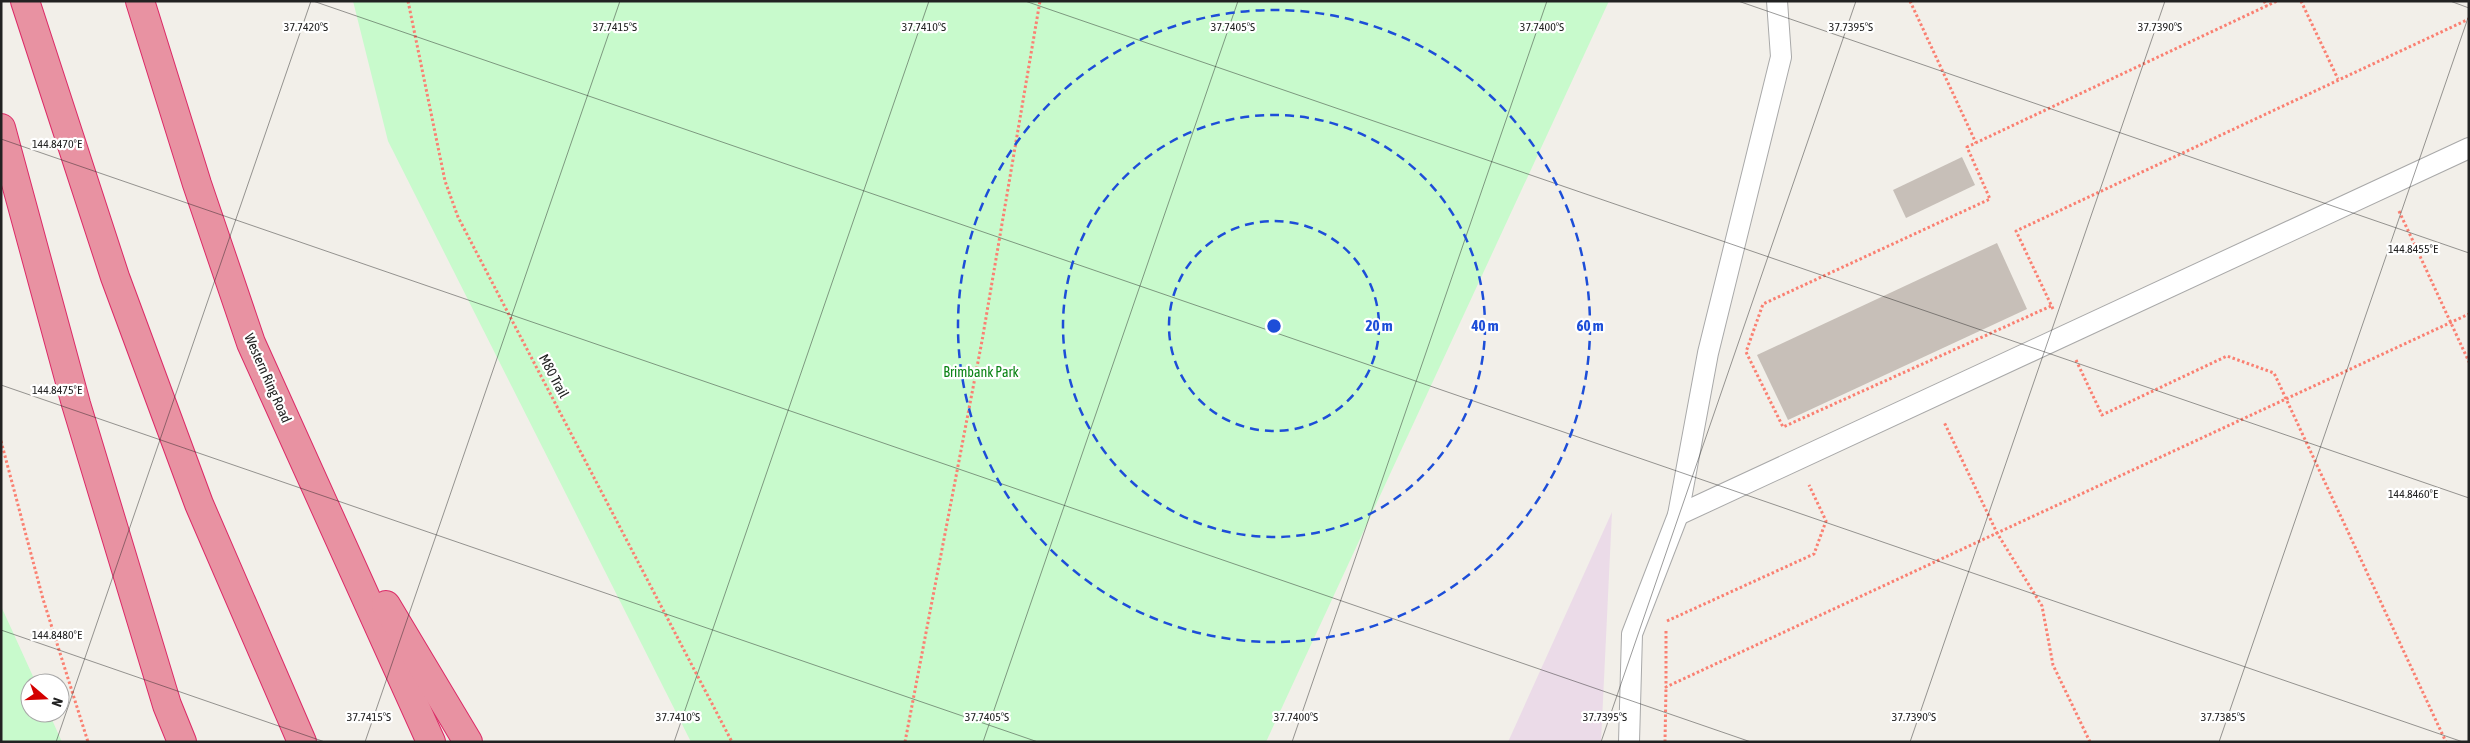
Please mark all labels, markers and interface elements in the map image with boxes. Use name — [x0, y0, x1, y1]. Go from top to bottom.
text: 37.7420°S — [284, 20, 328, 34]
text: 37.7415°S — [593, 20, 637, 34]
text: 37.7410°S — [902, 20, 946, 34]
text: 37.7405°S — [1211, 20, 1255, 34]
text: 37.7400°S — [1520, 20, 1564, 34]
text: 37.7395°S — [1829, 20, 1873, 34]
text: 37.7390°S — [2138, 20, 2182, 34]
text: 144.8470°E — [32, 137, 82, 151]
text: 144.8455°E — [2388, 242, 2438, 256]
centre of rings — [1265, 317, 1283, 335]
text: 20 m — [1366, 317, 1393, 334]
text: 40 m — [1471, 317, 1499, 334]
text: 60 m — [1577, 317, 1604, 334]
street label: Western Ring Road — [241, 331, 295, 425]
street label: M80 Trail — [536, 351, 572, 401]
park label: Brimbank Park — [943, 364, 1019, 380]
text: 144.8475°E — [32, 383, 82, 397]
text: 144.8460°E — [2388, 487, 2438, 501]
text: 144.8480°E — [32, 628, 82, 642]
north arrow — [20, 673, 70, 723]
text: N — [48, 696, 66, 709]
text: 37.7415°S — [347, 710, 391, 724]
text: 37.7410°S — [656, 710, 700, 724]
text: 37.7405°S — [965, 710, 1009, 724]
text: 37.7400°S — [1274, 710, 1318, 724]
text: 37.7395°S — [1583, 710, 1627, 724]
text: 37.7390°S — [1892, 710, 1936, 724]
text: 37.7385°S — [2201, 710, 2245, 724]

